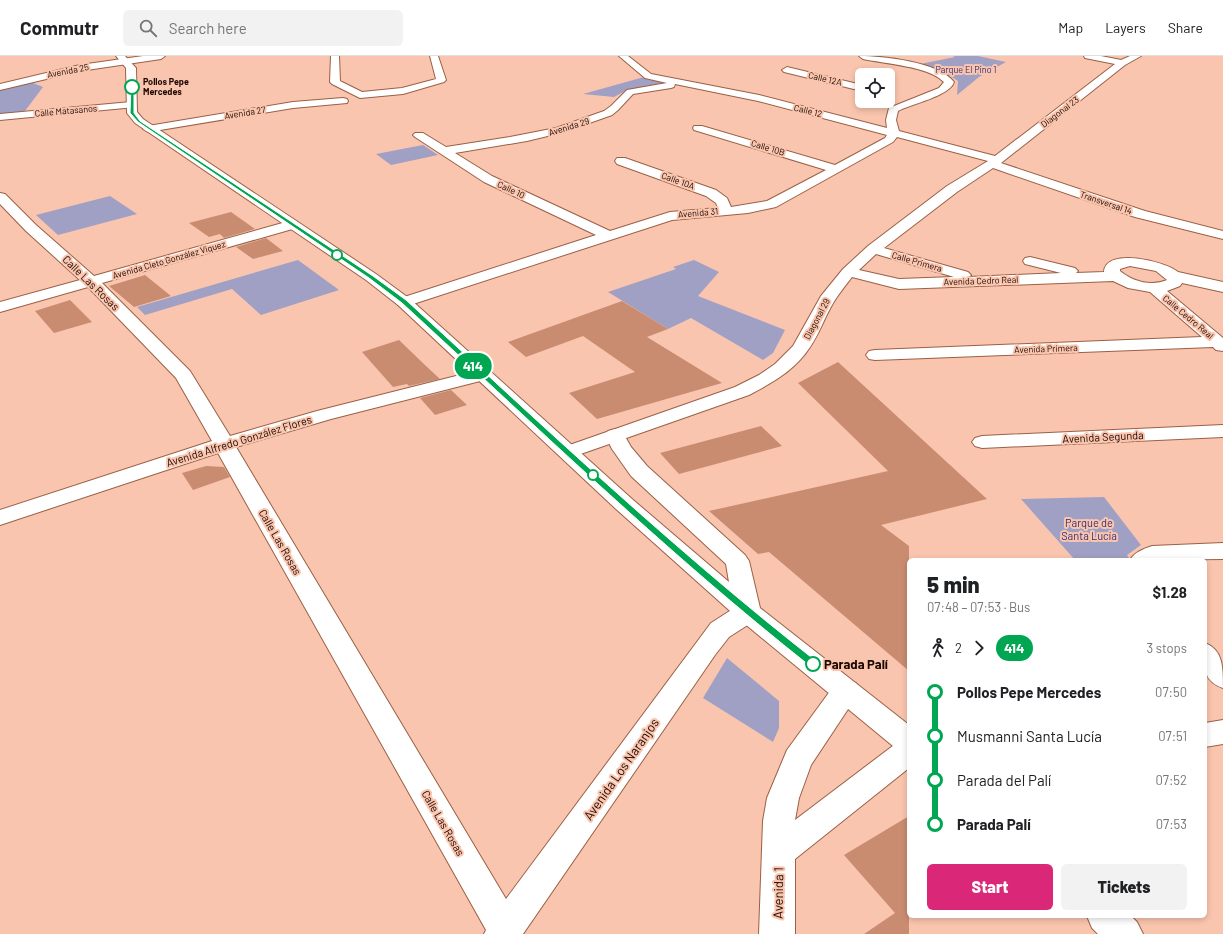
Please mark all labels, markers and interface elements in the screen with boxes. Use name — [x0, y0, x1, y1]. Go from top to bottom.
search box — [123, 10, 403, 46]
text: Commutr — [20, 16, 99, 39]
icon: search — [137, 17, 159, 39]
text: Search here — [169, 19, 247, 37]
text: Map — [1058, 19, 1083, 36]
text: Layers — [1105, 19, 1146, 36]
text: Share — [1168, 19, 1203, 36]
street label: Avenida 25 — [46, 61, 90, 80]
park label: Parque El Pino 1 — [935, 64, 997, 75]
map controls — [855, 68, 895, 108]
button: locate — [855, 68, 895, 108]
street label: Calle 12A — [807, 69, 844, 88]
place label: Pollos Pepe Mercedes — [143, 76, 189, 97]
marker: Pollos Pepe Mercedes — [124, 79, 140, 95]
street label: Diagonal 23 — [1038, 93, 1081, 130]
street label: Calle Matasanos — [34, 102, 98, 119]
street label: Calle 12 — [793, 102, 824, 119]
street label: Avenida 27 — [223, 104, 267, 121]
street label: Avenida 29 — [547, 115, 591, 138]
street label: Calle 10B — [750, 137, 786, 158]
street label: Calle 10A — [660, 169, 697, 192]
street label: Calle 10 — [496, 178, 527, 201]
street label: Transversal 14 — [1079, 188, 1134, 217]
street label: Avenida 31 — [677, 205, 719, 220]
street label: Avenida Cleto González Víquez — [111, 238, 227, 281]
unlabelled marker — [331, 249, 343, 261]
street label: Calle Primera — [891, 249, 943, 274]
street label: Calle Las Rosas — [60, 252, 122, 313]
street label: Avenida Cedro Real — [944, 274, 1018, 287]
street label: Calle Cedro Real — [1161, 292, 1216, 341]
street label: Diagonal 29 — [801, 296, 832, 341]
street label: Avenida Primera — [1014, 342, 1078, 355]
line badge: 414 — [450, 353, 496, 379]
text: 414 — [463, 357, 483, 374]
street label: Avenida Alfredo González Flores — [165, 412, 313, 469]
street label: Avenida Segunda — [1062, 428, 1144, 445]
unlabelled marker — [587, 469, 599, 481]
street label: Calle Las Rosas — [256, 507, 304, 577]
park label: Parque de Santa Lucía — [1061, 516, 1117, 542]
text: 5 min — [927, 571, 980, 597]
text: $1.28 — [1153, 583, 1187, 601]
text: 07:48 – 07:53 · Bus — [927, 599, 1030, 615]
icon: walk — [927, 637, 949, 659]
icon: forward — [968, 637, 990, 659]
text: 414 — [1004, 639, 1025, 656]
text: 2 — [955, 640, 962, 656]
text: 3 stops — [1146, 640, 1187, 656]
marker: Parada Palí — [805, 656, 821, 672]
place label: Parada Palí — [824, 656, 889, 672]
text: Pollos Pepe Mercedes — [957, 683, 1101, 701]
text: 07:50 — [1155, 684, 1187, 700]
street label: Avenida Los Naranjos — [580, 715, 662, 823]
text: Musmanni Santa Lucía — [957, 727, 1102, 745]
text: 07:51 — [1158, 728, 1187, 744]
text: Parada del Palí — [957, 771, 1051, 789]
text: 07:52 — [1155, 772, 1187, 788]
street label: Calle Las Rosas — [419, 788, 467, 858]
text: Parada Palí — [957, 815, 1031, 833]
text: 07:53 — [1156, 816, 1187, 832]
button: Start — [927, 864, 1053, 910]
button: Tickets — [1061, 864, 1187, 910]
street label: Avenida 1 — [770, 867, 786, 919]

